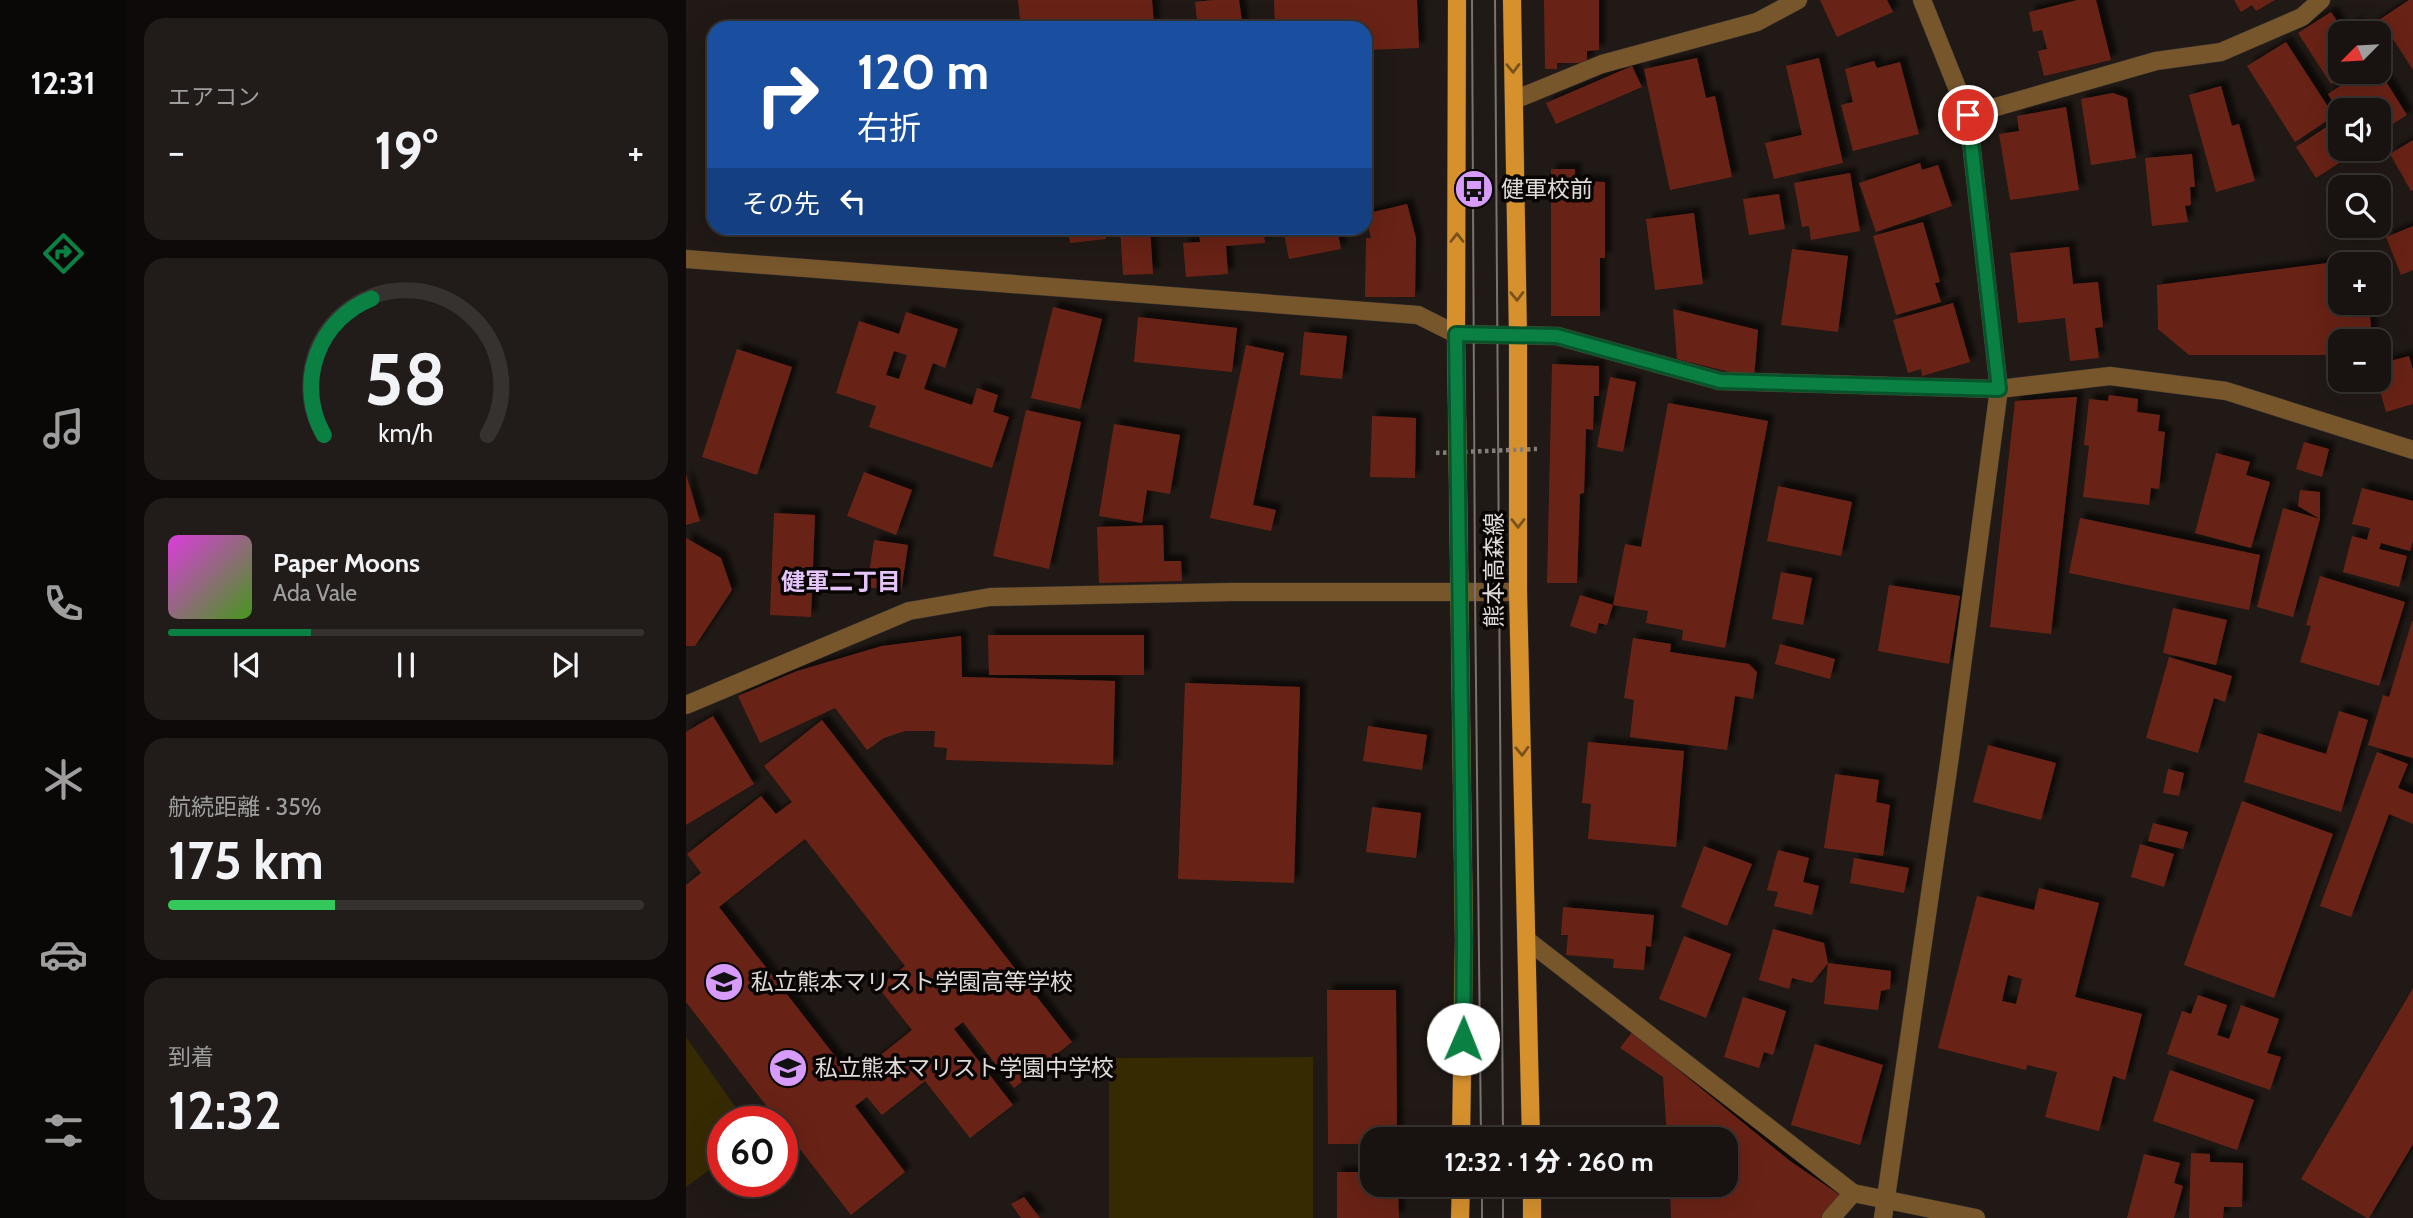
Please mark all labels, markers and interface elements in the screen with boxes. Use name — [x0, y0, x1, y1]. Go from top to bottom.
north arrow — [2328, 21, 2390, 84]
map controls — [2328, 21, 2391, 392]
text: 120 m — [857, 42, 989, 101]
icon: right — [742, 49, 833, 140]
text: 12:31 — [31, 63, 95, 102]
one-way arrow — [1505, 63, 1521, 74]
text: エアコン — [168, 83, 260, 111]
pin — [1938, 85, 1998, 145]
icon: arrive — [1949, 96, 1987, 134]
button: sound — [2328, 98, 2391, 161]
text: 右折 — [857, 108, 921, 147]
text: 19° — [374, 119, 438, 182]
text: − — [168, 128, 185, 175]
text: + — [627, 128, 644, 175]
bus stop icon: 健軍校前 — [1453, 168, 1495, 210]
place label: 健軍校前 — [1501, 175, 1593, 203]
button: search — [2328, 175, 2391, 238]
icon: left — [834, 182, 872, 220]
text: その先 — [742, 188, 820, 220]
icon: directions — [39, 229, 88, 278]
one-way arrow — [1449, 232, 1465, 243]
button: + — [2328, 252, 2391, 315]
one-way arrow — [1509, 291, 1525, 301]
button: − — [2328, 329, 2391, 392]
text: 58 — [364, 335, 448, 423]
icon: music — [39, 404, 88, 453]
text: km/h — [379, 418, 433, 448]
street label: 熊本高森線 — [1480, 513, 1508, 628]
one-way arrow — [1510, 518, 1526, 529]
text: Paper Moons — [273, 547, 420, 579]
district label: 健軍二丁目 — [781, 567, 901, 596]
icon: phone — [39, 579, 88, 628]
text: Ada Vale — [273, 579, 357, 607]
icon: previous — [228, 646, 266, 684]
icon: pause — [387, 646, 425, 684]
icon: next — [546, 646, 584, 684]
one-way arrow — [1514, 745, 1529, 756]
icon: climate — [39, 755, 88, 804]
text: 航続距離 · 35% — [168, 793, 321, 821]
text: 175 km — [168, 829, 324, 892]
icon: car — [39, 930, 88, 979]
school or university icon: 私立熊本マリスト学園高等学校 — [703, 961, 745, 1003]
place label: 私立熊本マリスト学園高等学校 — [751, 968, 1073, 996]
position arrow — [1426, 1002, 1500, 1076]
text: 到着 — [168, 1043, 214, 1071]
school or university icon: 私立熊本マリスト学園中学校 — [767, 1047, 809, 1089]
place label: 私立熊本マリスト学園中学校 — [815, 1054, 1114, 1082]
text: 12:32 — [168, 1079, 282, 1142]
icon: filters — [39, 1106, 88, 1155]
speed limit sign: 60 — [707, 1106, 798, 1197]
text: 12:32 · 1 分 · 260 m — [1445, 1146, 1653, 1178]

